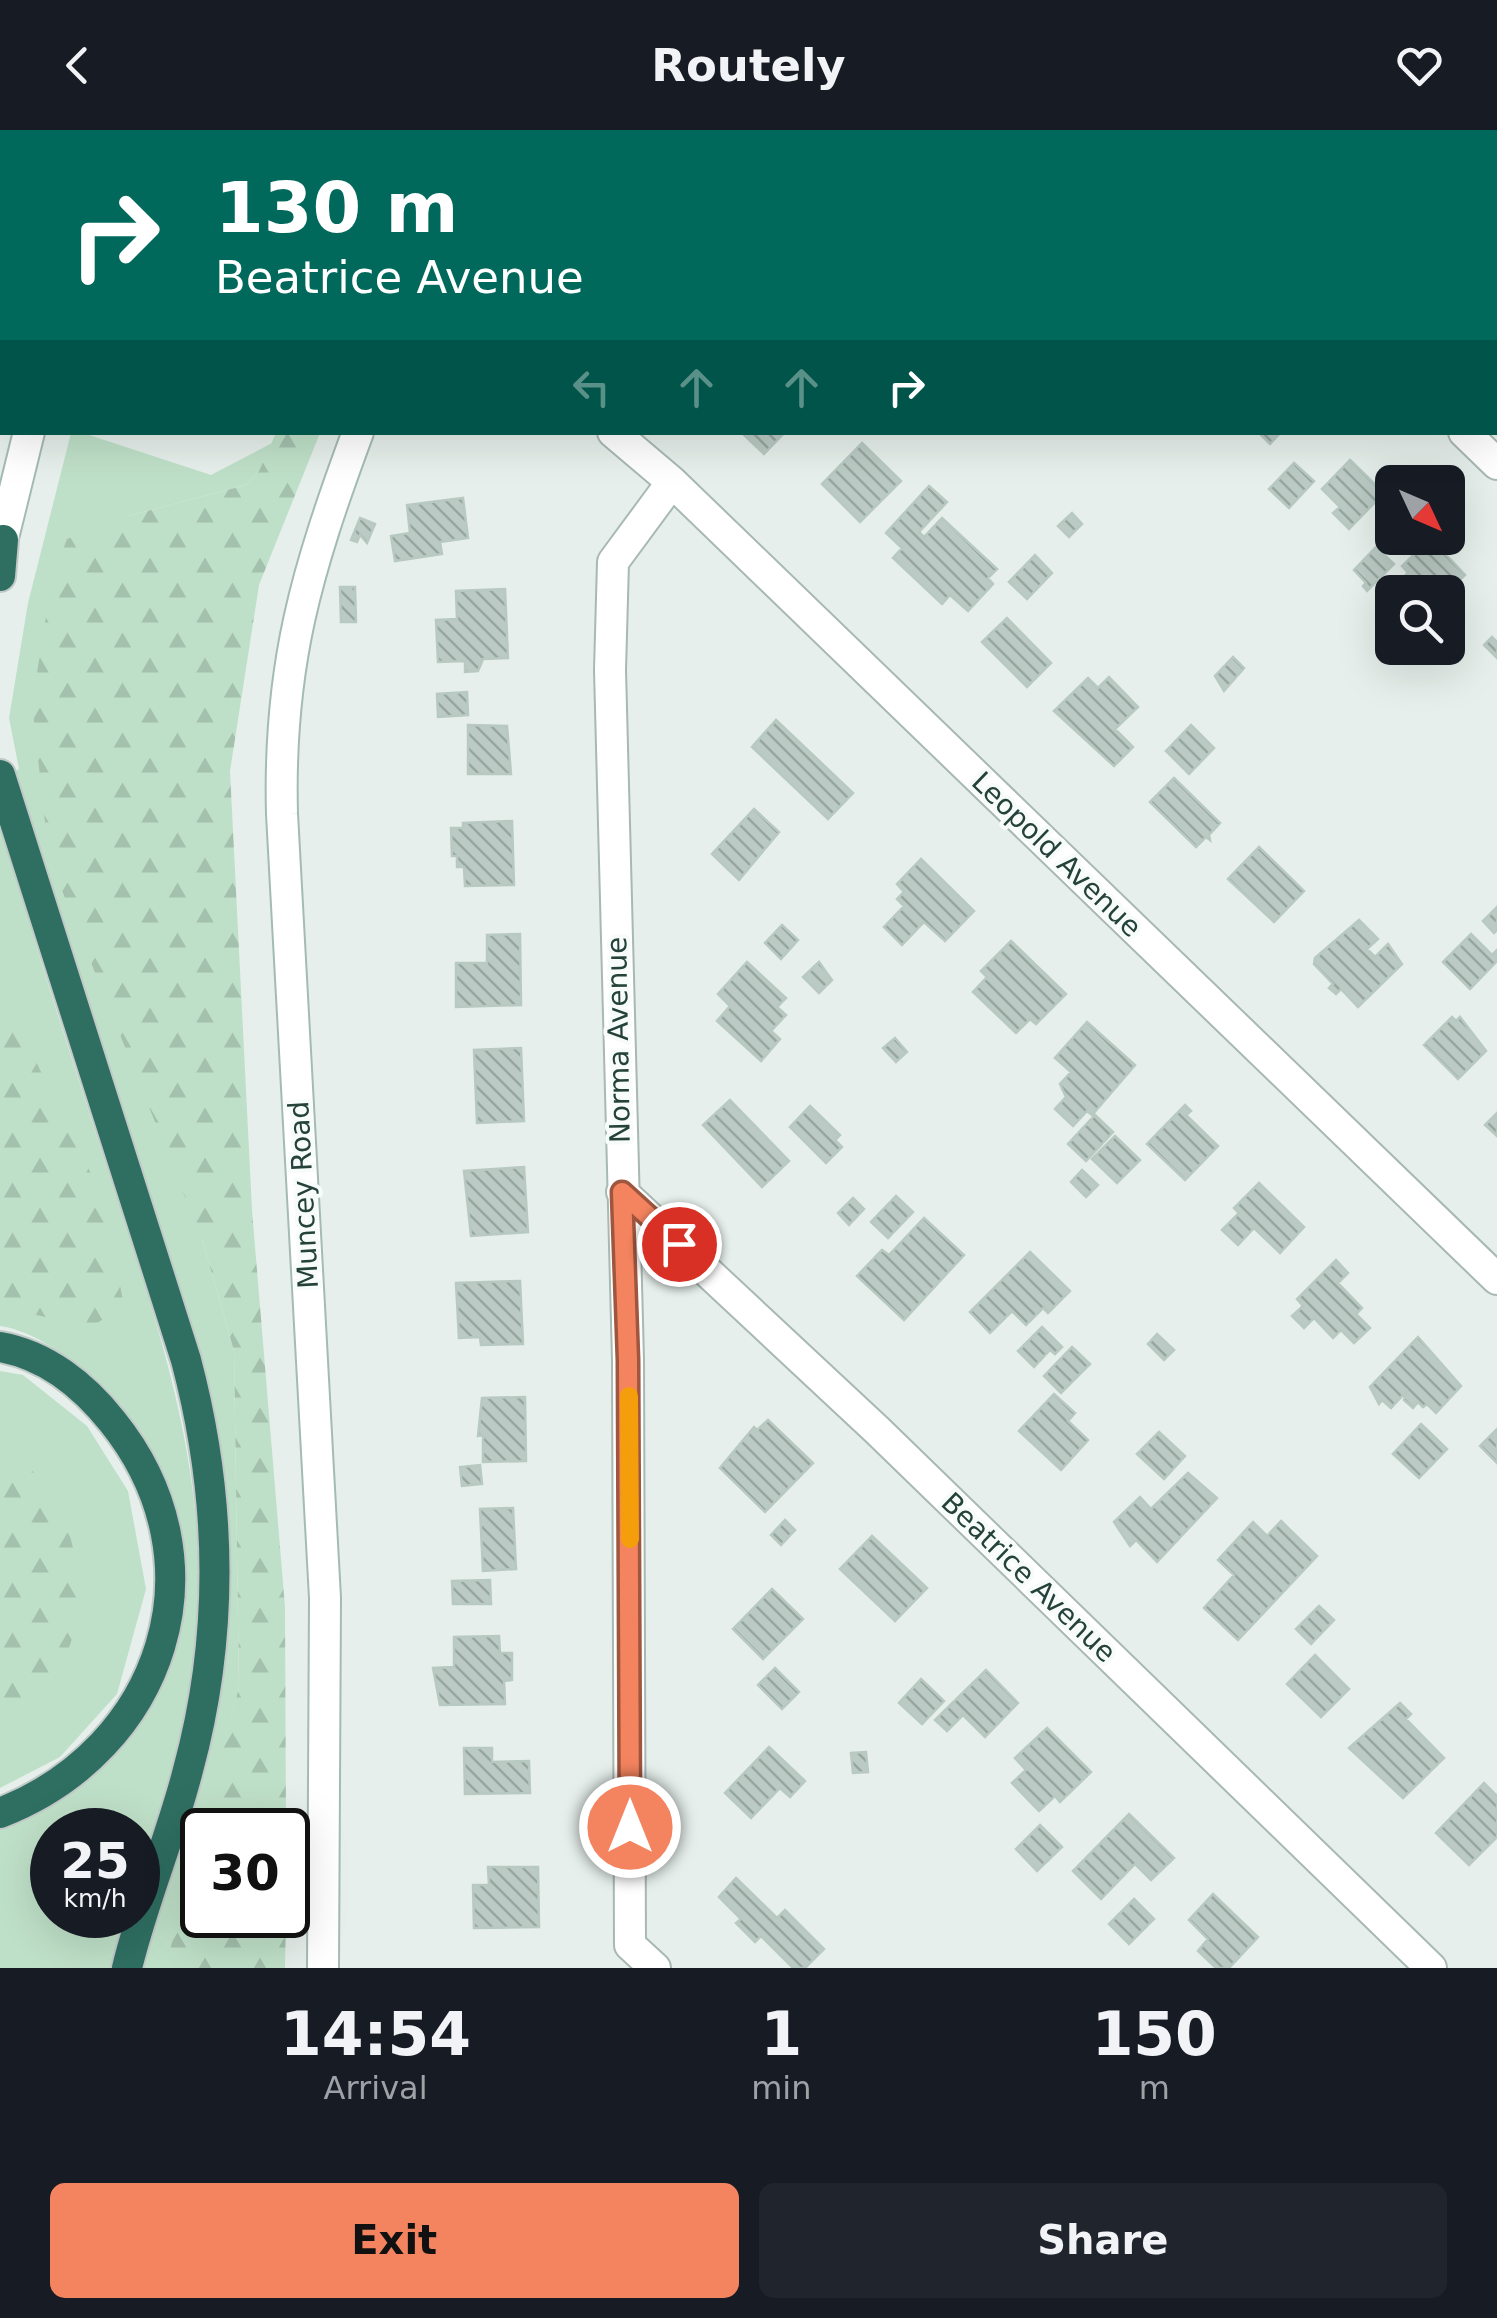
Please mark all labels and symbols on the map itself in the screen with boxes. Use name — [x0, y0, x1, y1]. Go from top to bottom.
north arrow — [1375, 465, 1465, 555]
street label: Leopold Avenue — [965, 765, 1148, 944]
street label: Norma Avenue — [600, 936, 637, 1143]
street label: Muncey Road — [282, 1100, 325, 1290]
pin — [637, 1202, 722, 1287]
street label: Beatrice Avenue — [935, 1486, 1123, 1669]
position arrow — [578, 1775, 682, 1879]
speed limit sign: 30 — [180, 1808, 310, 1938]

